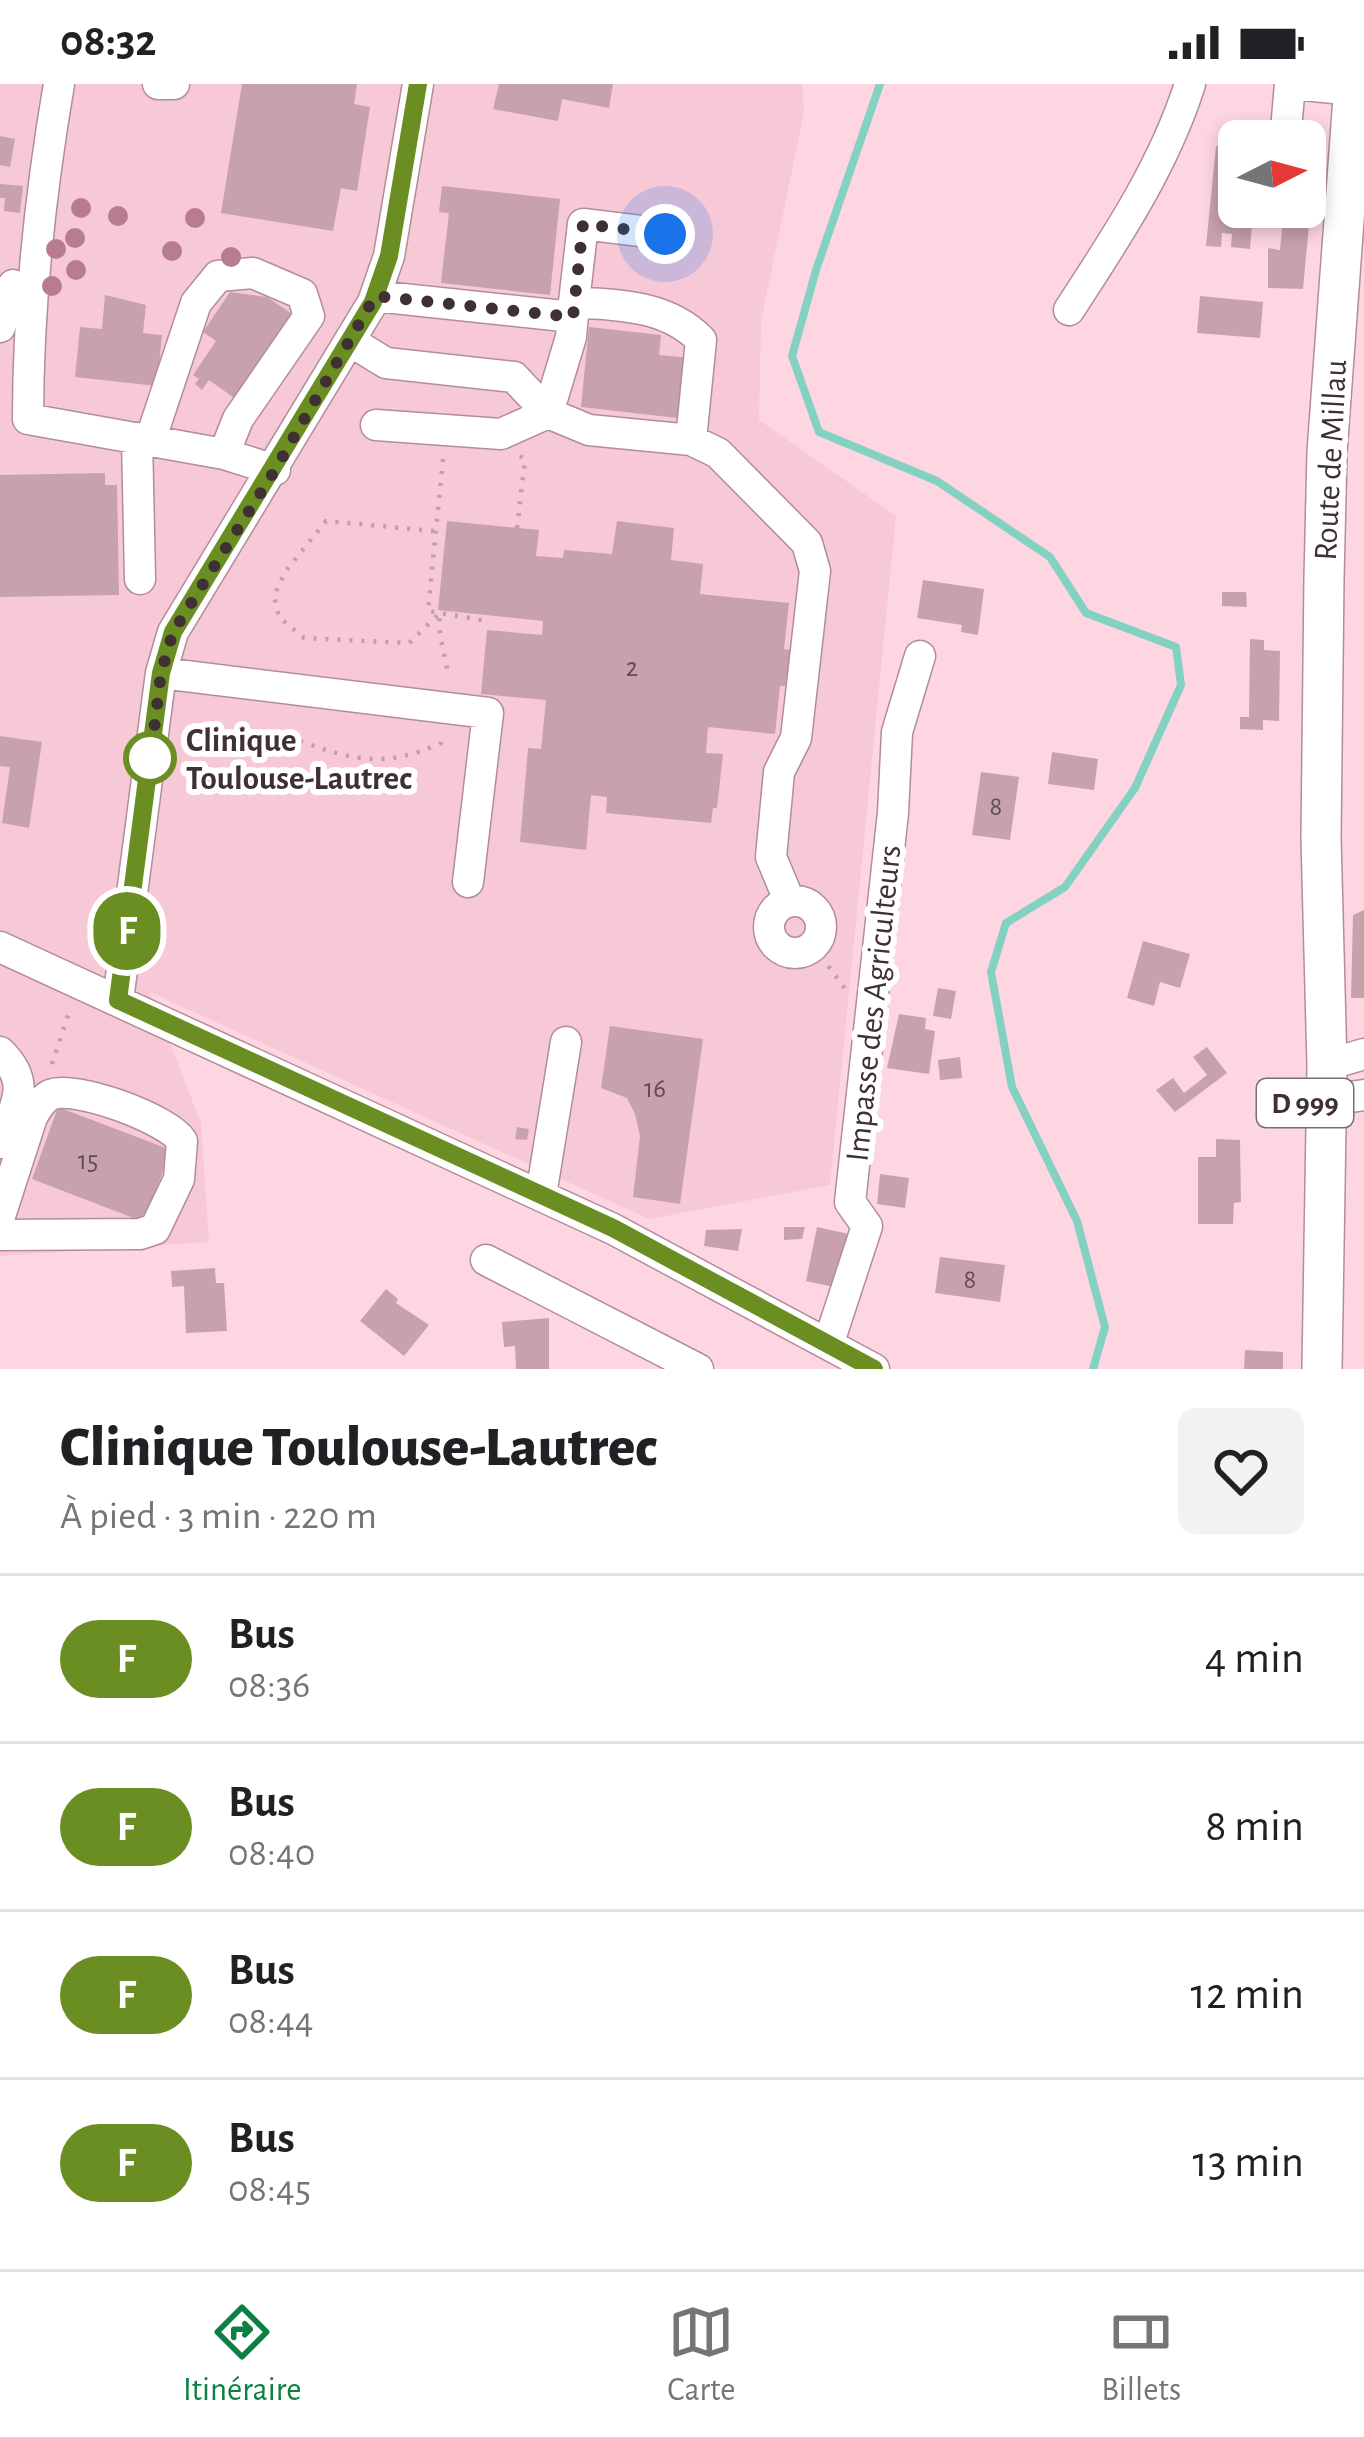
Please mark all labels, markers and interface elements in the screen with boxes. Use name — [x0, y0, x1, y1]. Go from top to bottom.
text: 08:32 — [60, 19, 157, 64]
north arrow — [1218, 120, 1326, 228]
map controls — [1218, 120, 1326, 228]
your location — [635, 204, 695, 264]
street label: Route de Millau — [1310, 359, 1353, 561]
house number: 2 — [626, 654, 638, 681]
place label: Clinique Toulouse-Lautrec — [186, 725, 412, 796]
marker: Clinique Toulouse-Lautrec — [125, 733, 175, 783]
house number: 8 — [990, 793, 1002, 820]
street label: Impasse des Agriculteurs — [841, 843, 908, 1163]
line badge: F — [88, 892, 166, 970]
text: F — [117, 910, 137, 952]
house number: 16 — [644, 1075, 666, 1102]
road number: D 999 — [1257, 1079, 1353, 1127]
house number: 15 — [78, 1147, 98, 1174]
house number: 8 — [964, 1266, 976, 1293]
button: heart — [1178, 1408, 1304, 1534]
text: Clinique Toulouse-Lautrec — [60, 1419, 657, 1476]
text: À pied · 3 min · 220 m — [60, 1497, 377, 1536]
text: Bus — [228, 1612, 295, 1657]
text: 4 min — [1205, 1636, 1304, 1681]
text: F — [116, 1638, 136, 1680]
text: 08:36 — [228, 1666, 310, 1705]
text: Bus — [228, 1780, 295, 1825]
text: 8 min — [1205, 1804, 1304, 1849]
text: F — [116, 1806, 136, 1848]
text: 08:40 — [228, 1834, 315, 1873]
text: Bus — [228, 1948, 295, 1993]
text: 12 min — [1191, 1972, 1304, 2017]
text: F — [116, 1974, 136, 2016]
text: 08:44 — [228, 2002, 314, 2041]
text: Bus — [228, 2116, 295, 2161]
text: 13 min — [1192, 2140, 1304, 2185]
text: F — [116, 2142, 136, 2184]
text: 08:45 — [228, 2170, 311, 2209]
tab: Itinéraire — [183, 2299, 302, 2411]
tab: Carte — [667, 2299, 735, 2411]
tab: Billets — [1101, 2299, 1181, 2411]

